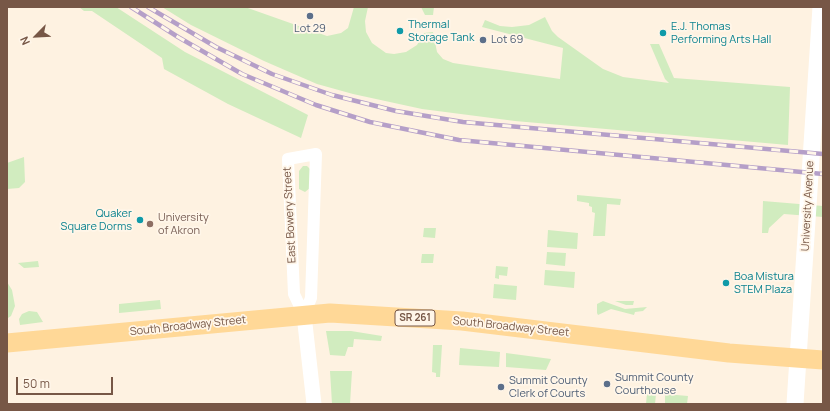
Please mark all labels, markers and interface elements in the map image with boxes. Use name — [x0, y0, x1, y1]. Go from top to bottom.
marker: Lot 29 — [305, 11, 315, 21]
north arrow — [16, 16, 56, 56]
place label: Thermal Storage Tank — [408, 18, 474, 44]
place label: E.J. Thomas Performing Arts Hall — [671, 20, 771, 46]
place label: Lot 29 — [294, 22, 326, 36]
marker: Thermal Storage Tank — [395, 26, 405, 36]
marker: E.J. Thomas Performing Arts Hall — [658, 28, 668, 38]
place label: Lot 69 — [491, 33, 523, 47]
text: N — [16, 34, 33, 48]
marker: Lot 69 — [478, 35, 488, 45]
street label: University Avenue — [799, 160, 817, 252]
street label: East Bowery Street — [281, 166, 299, 264]
place label: Quaker Square Dorms — [61, 207, 132, 233]
place label: University of Akron — [158, 211, 209, 237]
marker: Quaker Square Dorms — [135, 215, 145, 225]
marker: University of Akron — [145, 219, 155, 229]
place label: Boa Mistura STEM Plaza — [734, 270, 794, 296]
marker: Boa Mistura STEM Plaza — [721, 278, 731, 288]
road number: SR 261 — [395, 310, 435, 326]
street label: South Broadway Street — [129, 313, 247, 339]
street label: South Broadway Street — [452, 314, 570, 340]
scale bar — [18, 369, 115, 395]
place label: Summit County Courthouse — [615, 371, 694, 397]
place label: Summit County Clerk of Courts — [509, 374, 588, 400]
text: 50 m — [23, 375, 50, 392]
marker: Summit County Courthouse — [602, 379, 612, 389]
marker: Summit County Clerk of Courts — [496, 382, 506, 392]

